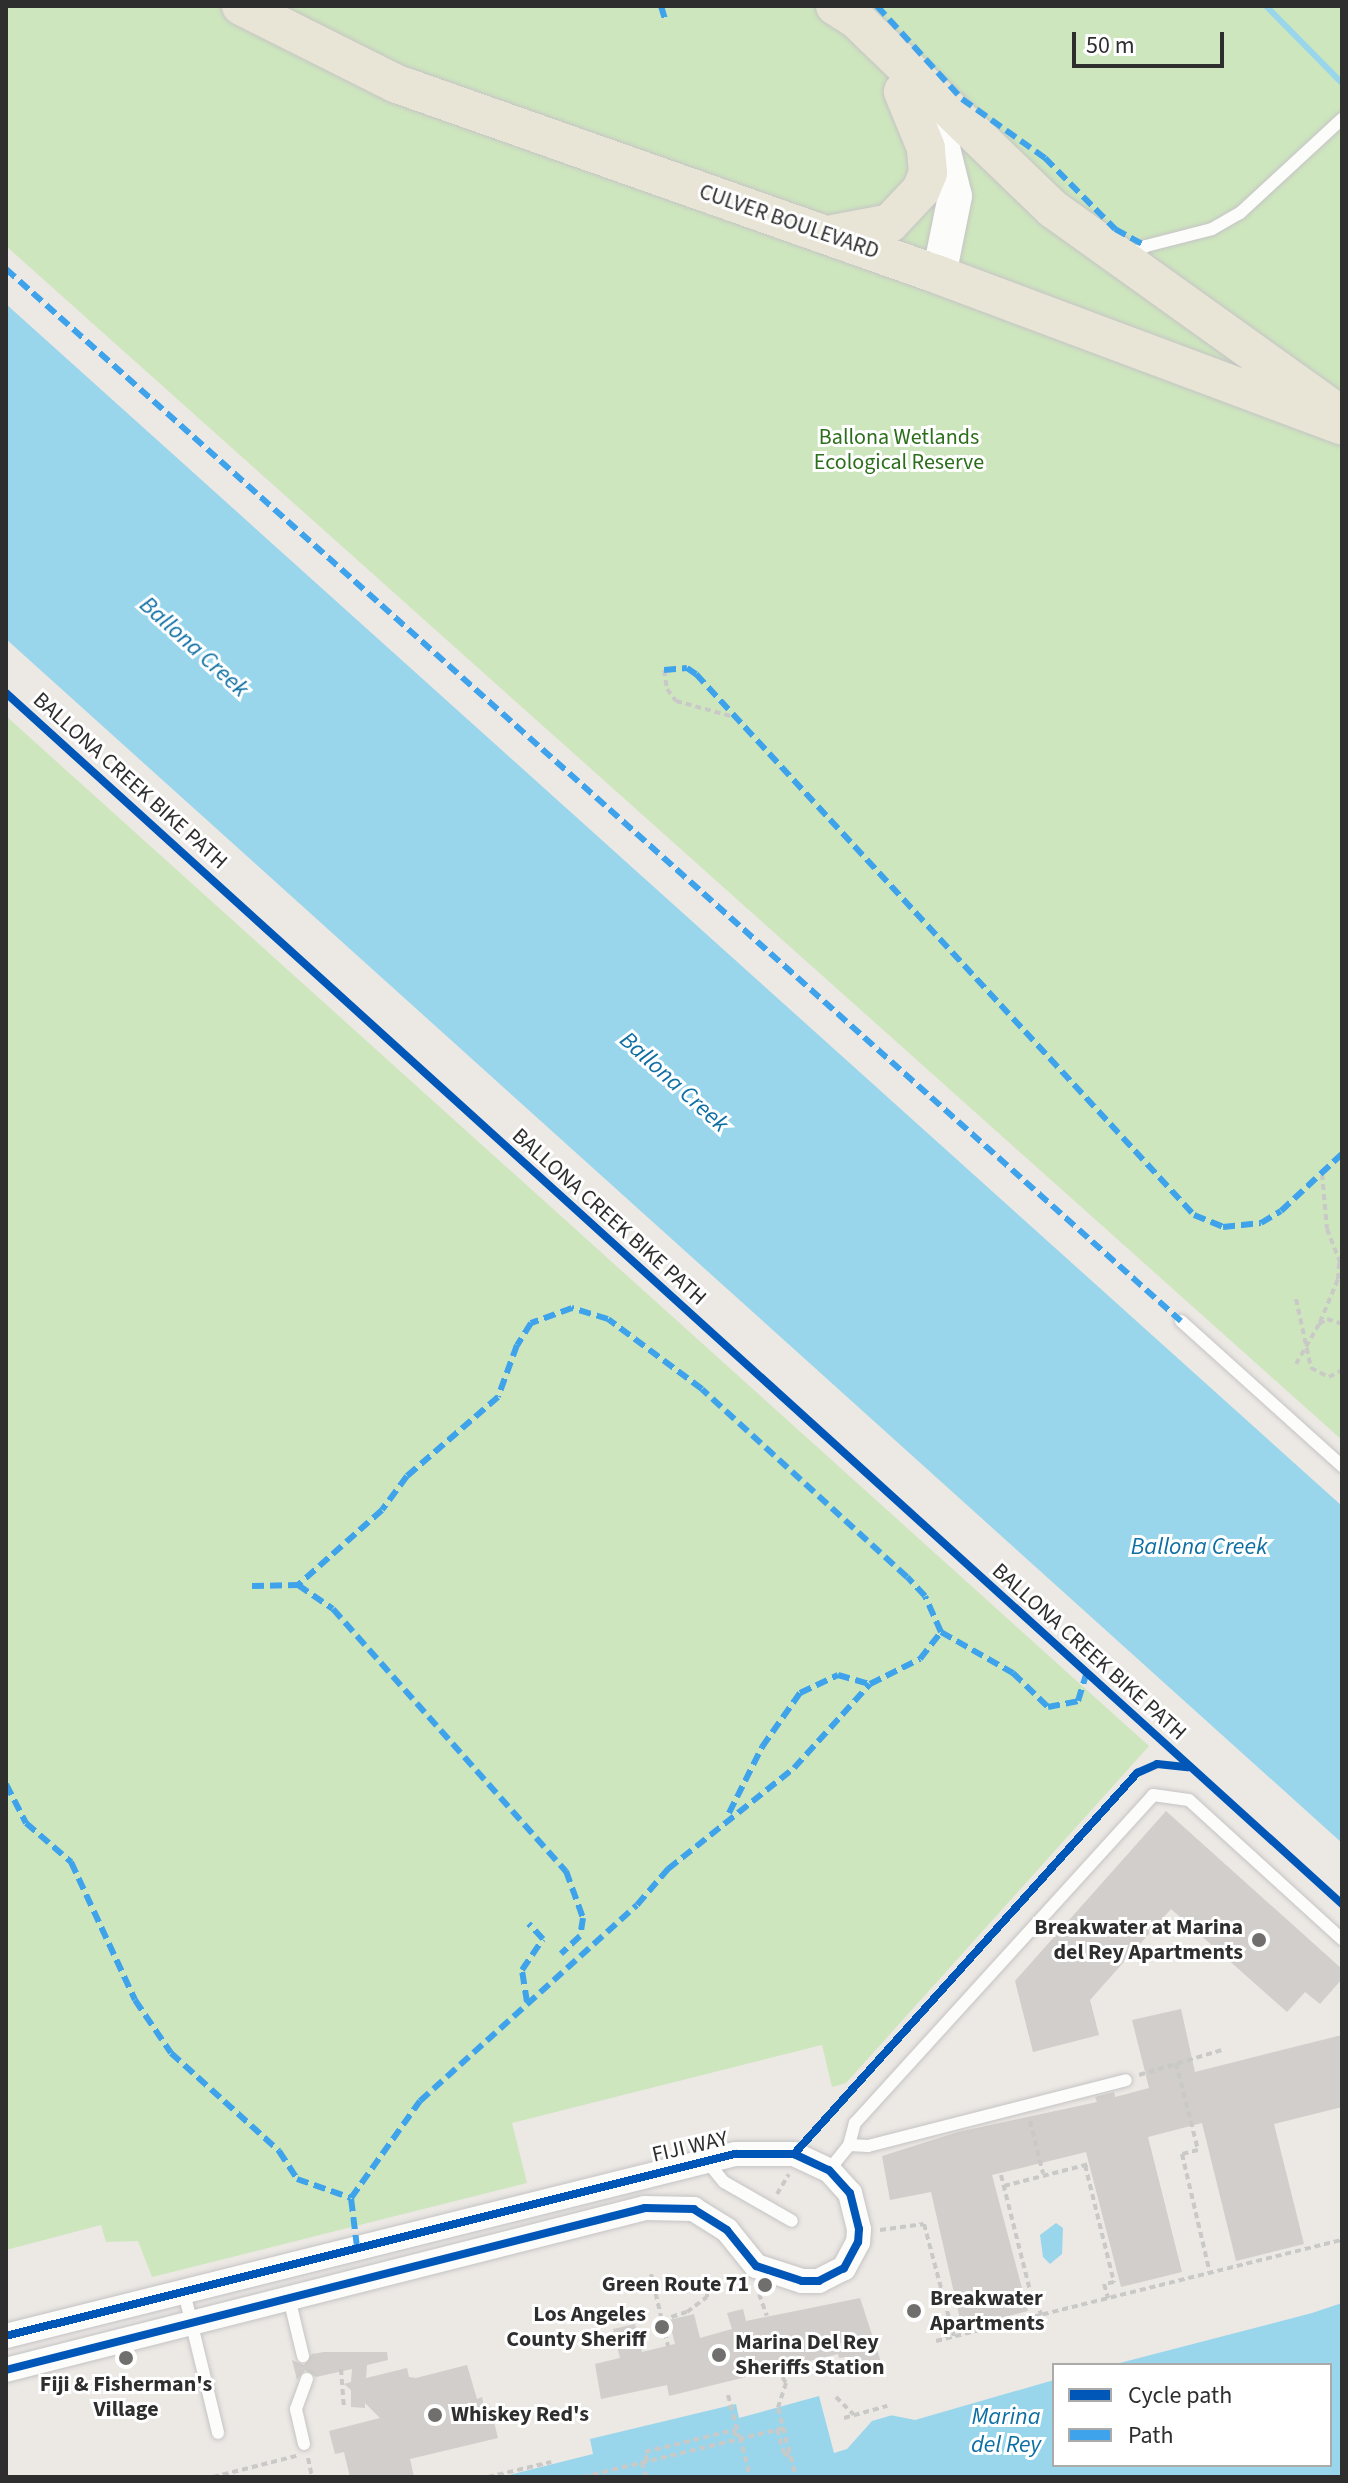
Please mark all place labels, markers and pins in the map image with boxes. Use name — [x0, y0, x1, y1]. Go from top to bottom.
place label: Breakwater at Marina del Rey Apartments — [1034, 1914, 1243, 1966]
marker: Breakwater at Marina del Rey Apartments — [1250, 1931, 1268, 1949]
place label: Green Route 71 — [602, 2272, 749, 2298]
marker: Green Route 71 — [756, 2276, 774, 2294]
place label: Breakwater Apartments — [930, 2285, 1045, 2336]
place label: Los Angeles County Sheriff — [506, 2301, 646, 2352]
marker: Breakwater Apartments — [905, 2302, 923, 2320]
marker: Los Angeles County Sheriff — [653, 2318, 671, 2336]
place label: Marina Del Rey Sheriffs Station — [735, 2329, 885, 2380]
marker: Marina Del Rey Sheriffs Station — [710, 2346, 728, 2364]
marker: Fiji & Fisherman's Village — [117, 2349, 135, 2367]
place label: Fiji & Fisherman's Village — [40, 2371, 212, 2422]
place label: Whiskey Red's — [451, 2402, 589, 2428]
marker: Whiskey Red's — [426, 2406, 444, 2424]

